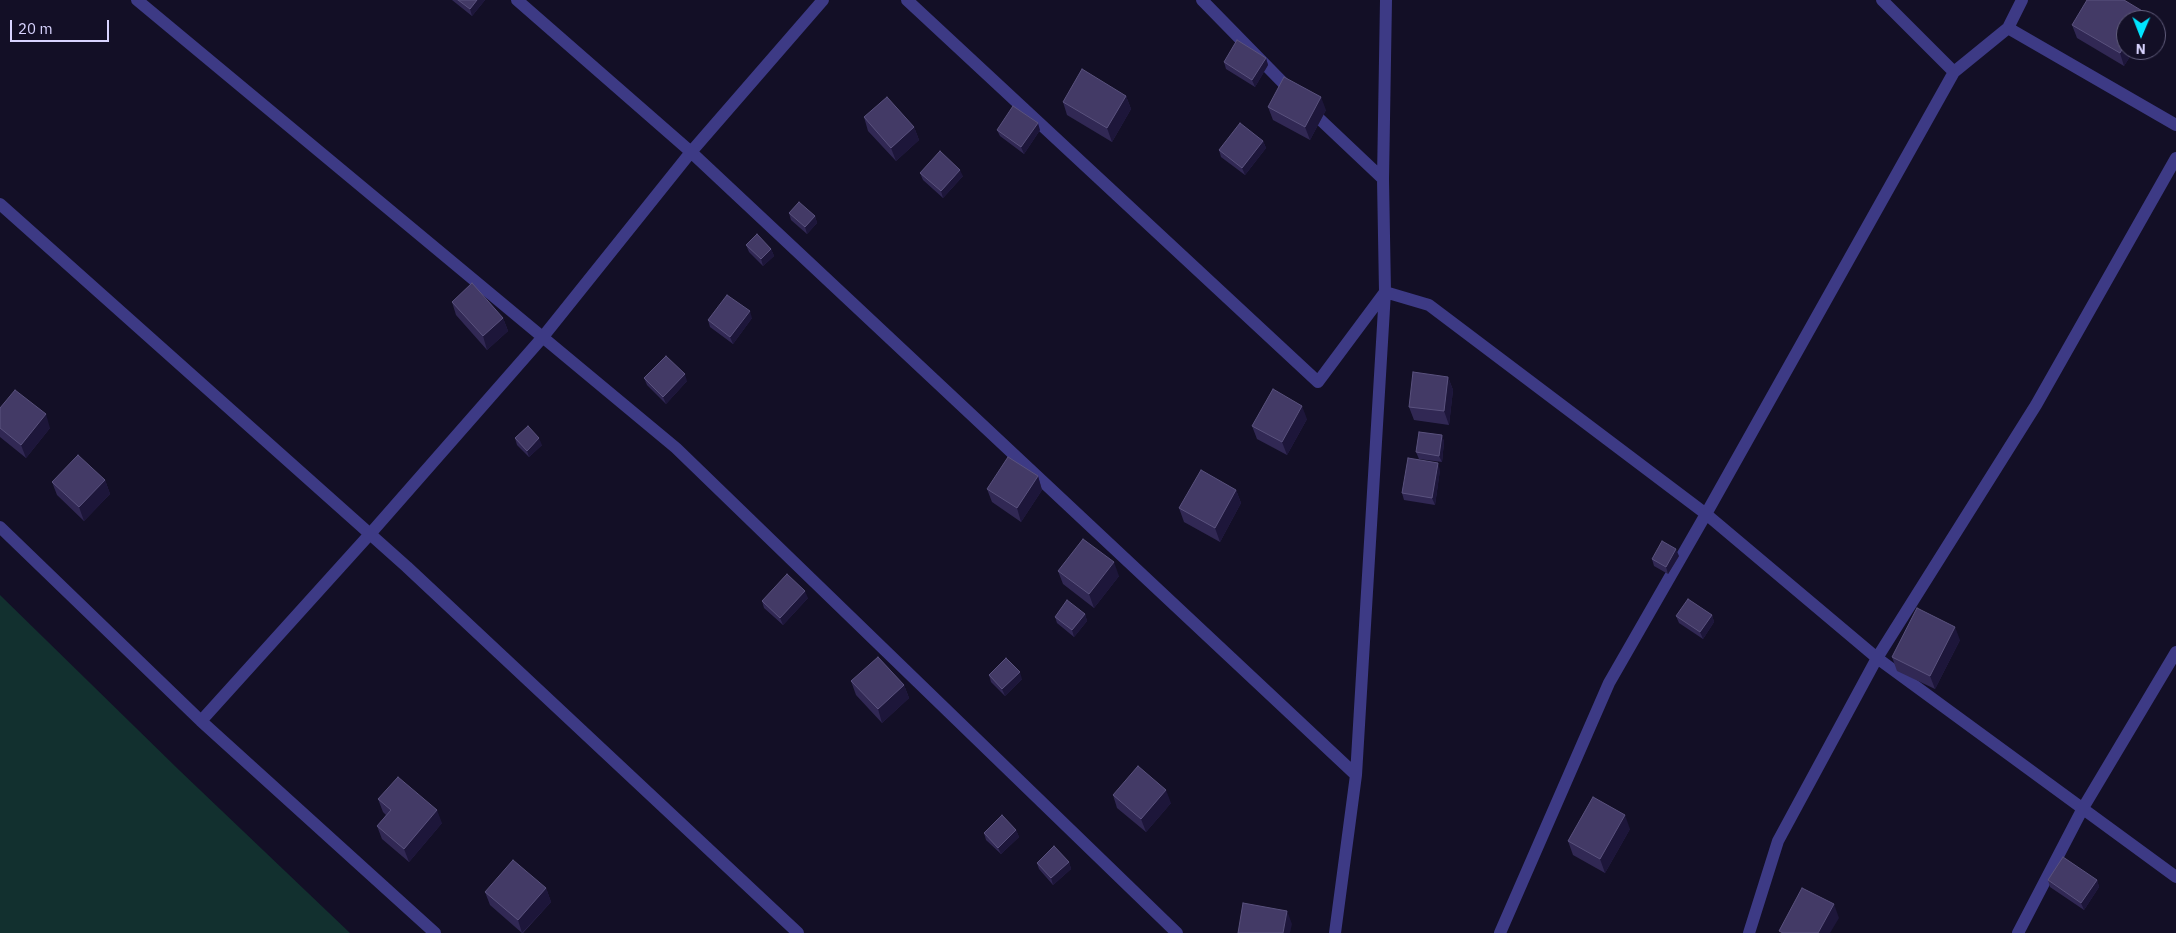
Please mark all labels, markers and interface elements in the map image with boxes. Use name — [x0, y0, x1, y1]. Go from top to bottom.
scale bar — [12, 10, 111, 42]
north arrow — [2116, 10, 2166, 60]
text: 20 m — [18, 19, 53, 38]
text: N — [2136, 40, 2146, 58]

